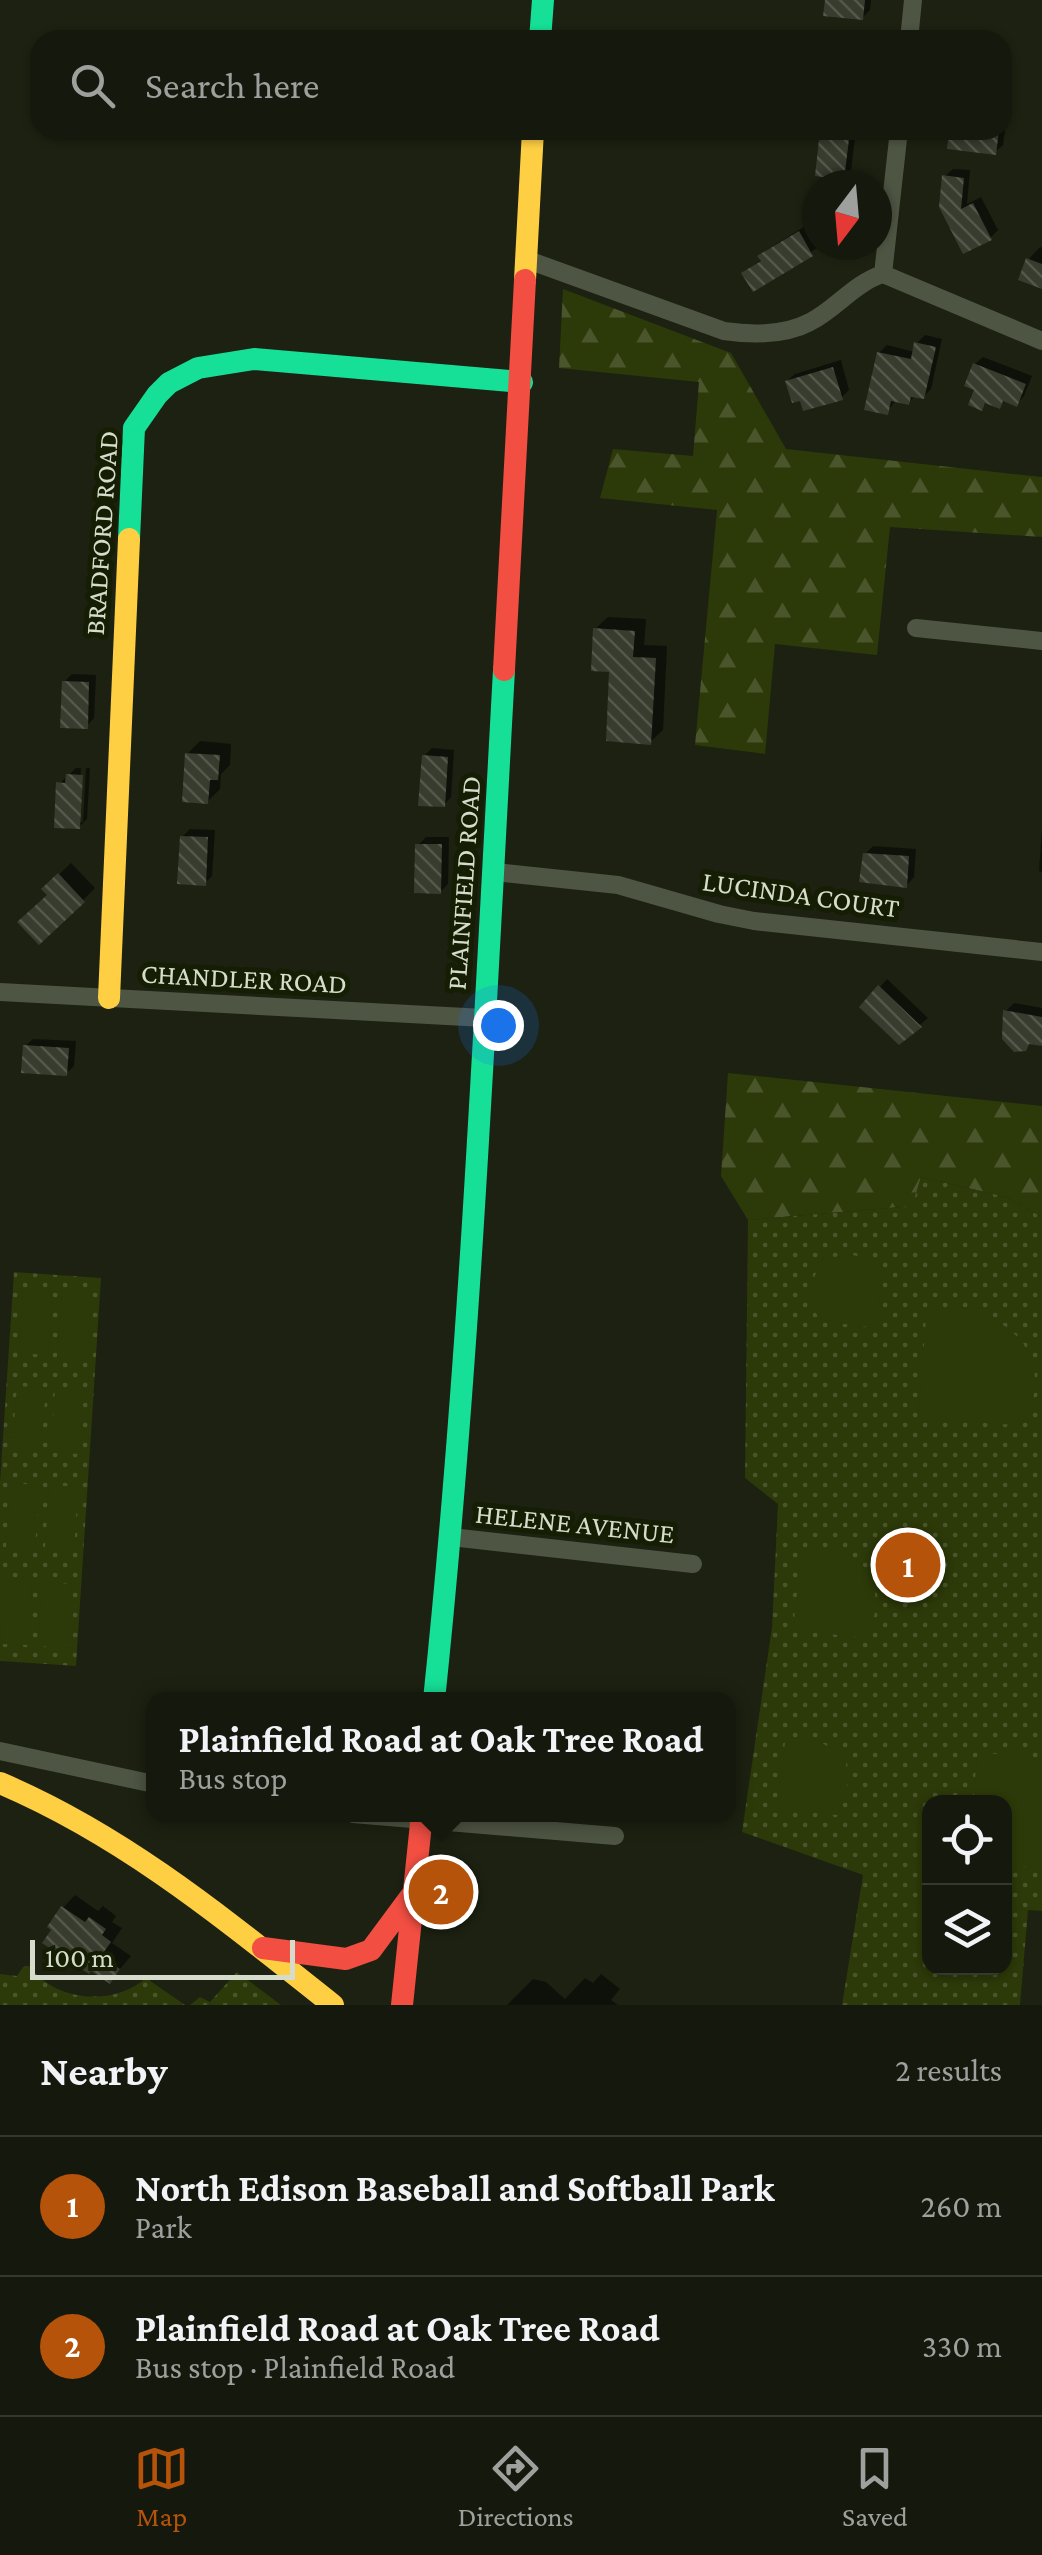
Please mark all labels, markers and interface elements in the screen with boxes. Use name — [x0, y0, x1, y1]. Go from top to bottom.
search box — [30, 30, 1012, 140]
icon: search — [65, 58, 120, 113]
text: Search here — [145, 64, 319, 106]
north arrow — [802, 170, 892, 260]
street label: BRADFORD ROAD — [79, 430, 124, 636]
street label: PLAINFIELD ROAD — [441, 775, 486, 991]
street label: LUCINDA COURT — [700, 865, 901, 924]
street label: CHANDLER ROAD — [140, 958, 348, 999]
your location — [473, 1000, 524, 1051]
street label: HELENE AVENUE — [474, 1498, 676, 1549]
pin: 1 — [876, 1528, 940, 1602]
popup — [146, 1692, 736, 1822]
text: Plainfield Road at Oak Tree Road — [179, 1718, 703, 1760]
text: Bus stop — [179, 1760, 287, 1796]
map controls — [922, 1795, 1012, 1975]
button: locate — [922, 1795, 1012, 1885]
pin: 2 — [408, 1854, 474, 1930]
button: layers — [922, 1885, 1012, 1975]
scale bar — [30, 1935, 295, 1980]
text: 100 m — [45, 1942, 114, 1973]
text: Nearby — [40, 2047, 168, 2094]
text: 2 results — [895, 2052, 1002, 2088]
text: North Edison Baseball and Softball Park — [135, 2167, 775, 2209]
text: 1 — [67, 2188, 78, 2224]
text: 260 m — [921, 2188, 1002, 2224]
text: Park — [135, 2209, 192, 2245]
text: Plainfield Road at Oak Tree Road — [135, 2307, 660, 2349]
text: 2 — [64, 2328, 81, 2364]
text: 330 m — [922, 2328, 1002, 2364]
text: Bus stop · Plainfield Road — [135, 2349, 455, 2385]
tab: Map — [134, 2441, 189, 2532]
tab: Directions — [458, 2441, 574, 2532]
tab: Saved — [842, 2441, 908, 2532]

